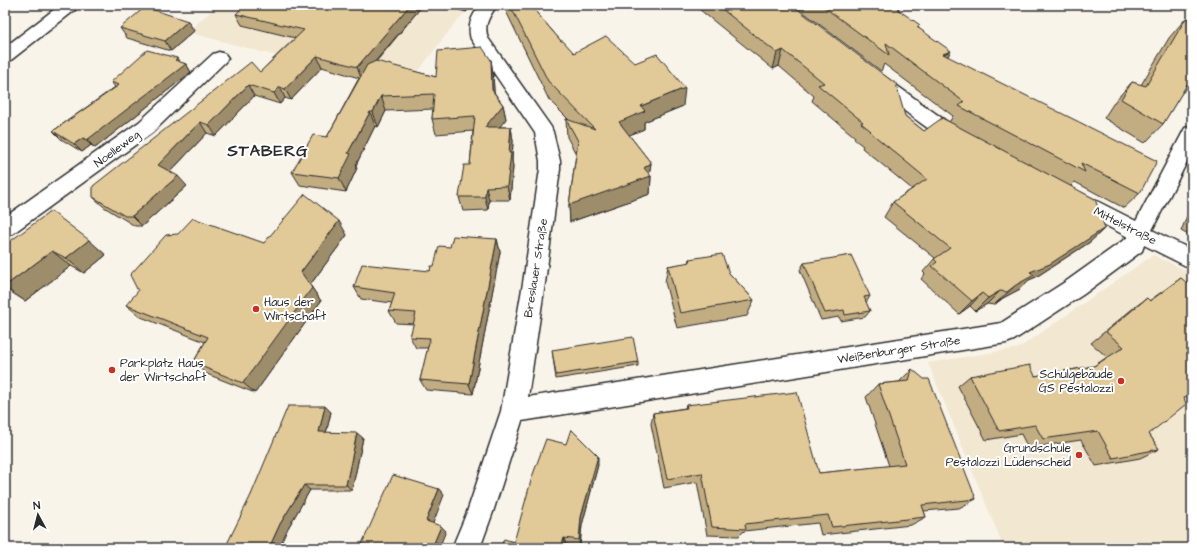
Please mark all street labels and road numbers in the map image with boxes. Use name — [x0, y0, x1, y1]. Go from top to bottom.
street label: Noelleweg — [91, 126, 144, 173]
street label: Mittelstraße — [1091, 203, 1160, 249]
street label: Breslauer Straße — [520, 217, 552, 319]
street label: Weißenburger Straße — [836, 332, 962, 369]

